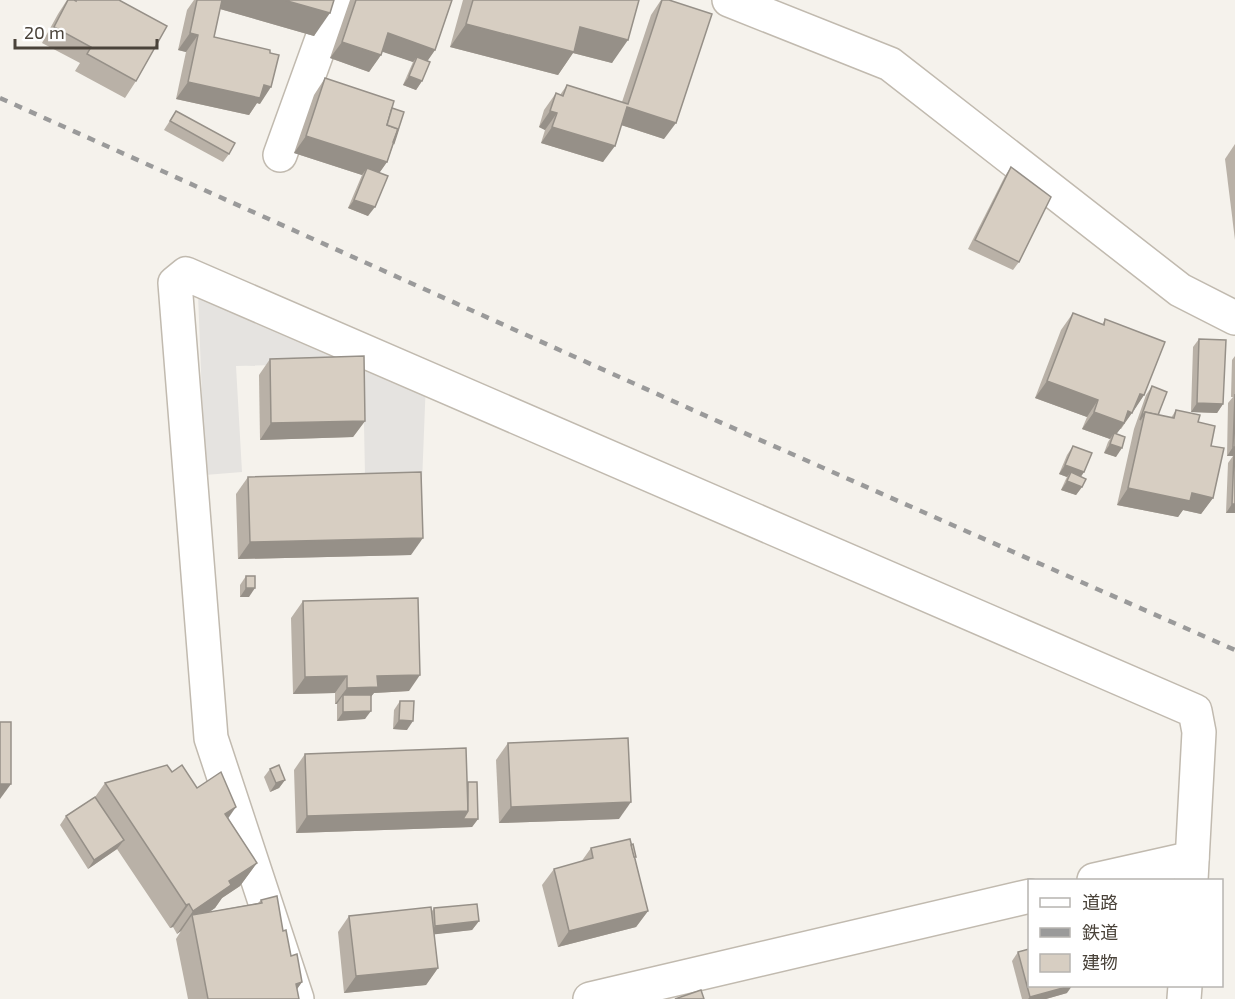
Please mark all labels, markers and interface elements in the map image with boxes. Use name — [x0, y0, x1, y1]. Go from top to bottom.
scale bar — [15, 12, 158, 50]
text: 20 m — [24, 21, 65, 43]
legend — [1028, 879, 1223, 987]
text: 道路 — [1082, 891, 1118, 913]
text: 鉄道 — [1082, 921, 1118, 943]
text: 建物 — [1082, 951, 1118, 973]

